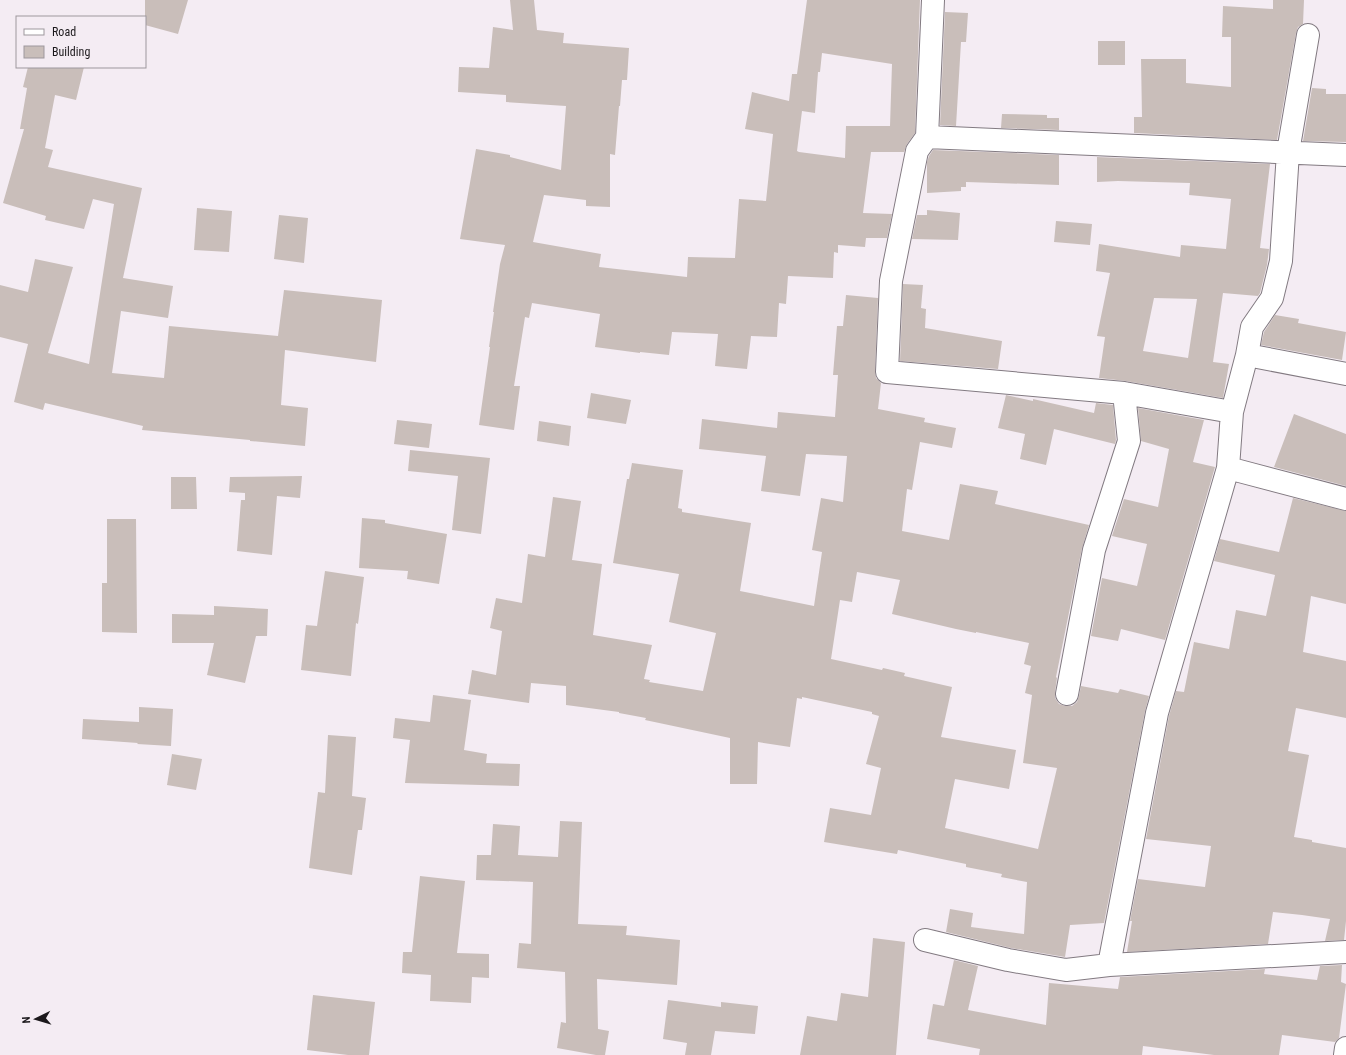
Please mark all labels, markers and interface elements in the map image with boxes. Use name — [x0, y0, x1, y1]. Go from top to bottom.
legend — [16, 16, 146, 68]
text: Road — [52, 25, 76, 39]
text: Building — [52, 45, 90, 59]
north arrow — [16, 999, 56, 1039]
text: N — [20, 1016, 33, 1024]

